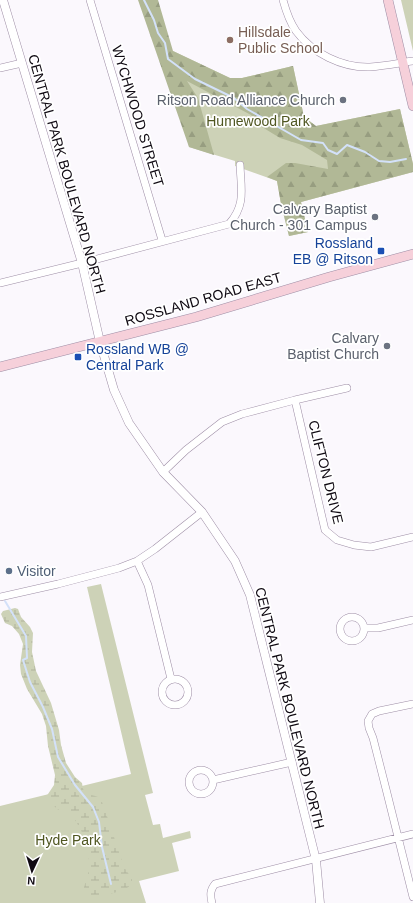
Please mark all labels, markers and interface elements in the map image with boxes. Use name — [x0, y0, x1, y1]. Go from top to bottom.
place label: Hillsdale Public School — [238, 24, 323, 56]
marker: Hillsdale Public School — [225, 35, 235, 45]
street label: WYCHWOOD STREET — [109, 43, 167, 189]
street label: CENTRAL PARK BOULEVARD NORTH — [25, 52, 109, 296]
place label: Ritson Road Alliance Church — [157, 92, 335, 108]
marker: Ritson Road Alliance Church — [338, 95, 348, 105]
park label: Humewood Park — [206, 113, 311, 129]
place label: Calvary Baptist Church - 301 Campus — [230, 201, 367, 233]
marker: Calvary Baptist Church - 301 Campus — [370, 212, 380, 222]
place label: Rossland EB @ Ritson — [293, 235, 373, 267]
marker: Rossland EB @ Ritson — [376, 246, 386, 256]
street label: ROSSLAND ROAD EAST — [123, 269, 283, 329]
place label: Calvary Baptist Church — [287, 330, 379, 362]
place label: Rossland WB @ Central Park — [86, 341, 189, 373]
marker: Calvary Baptist Church — [382, 341, 392, 351]
marker: Rossland WB @ Central Park — [73, 352, 83, 362]
street label: CLIFTON DRIVE — [305, 418, 347, 526]
place label: Visitor — [17, 563, 56, 579]
marker: Visitor — [4, 566, 14, 576]
street label: CENTRAL PARK BOULEVARD NORTH — [252, 586, 328, 830]
park label: Hyde Park — [35, 832, 102, 848]
north arrow — [12, 851, 52, 891]
text: N — [27, 875, 36, 887]

